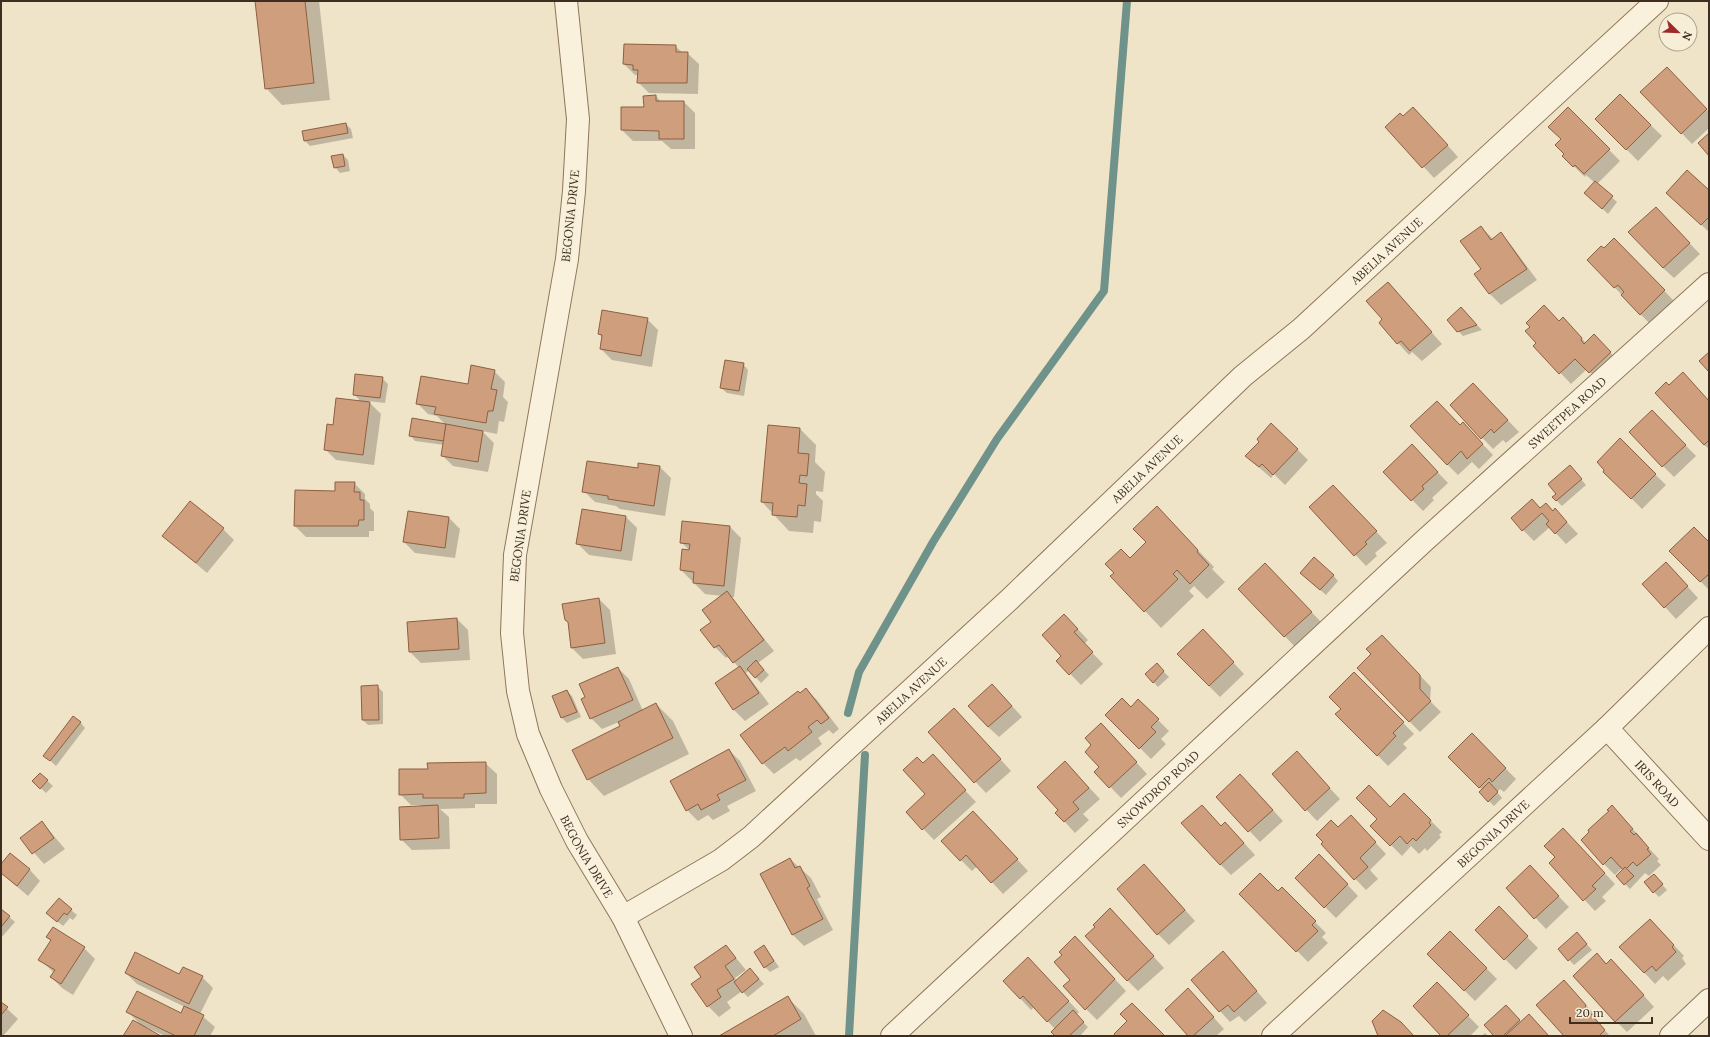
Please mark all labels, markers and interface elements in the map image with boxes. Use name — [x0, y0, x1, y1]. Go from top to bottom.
north arrow — [1658, 12, 1698, 52]
text: N — [1679, 29, 1695, 43]
street label: BEGONIA DRIVE — [558, 169, 582, 263]
street label: ABELIA AVENUE — [1347, 214, 1425, 288]
street label: SWEETPEA ROAD — [1525, 373, 1609, 451]
street label: ABELIA AVENUE — [1107, 431, 1185, 506]
street label: BEGONIA DRIVE — [506, 489, 534, 583]
street label: ABELIA AVENUE — [871, 654, 950, 728]
street label: SNOWDROP ROAD — [1114, 747, 1202, 831]
street label: IRIS ROAD — [1632, 756, 1683, 810]
street label: BEGONIA DRIVE — [1454, 796, 1532, 870]
street label: BEGONIA DRIVE — [558, 812, 617, 900]
scale bar — [1570, 999, 1652, 1025]
text: 20 m — [1576, 1005, 1604, 1020]

